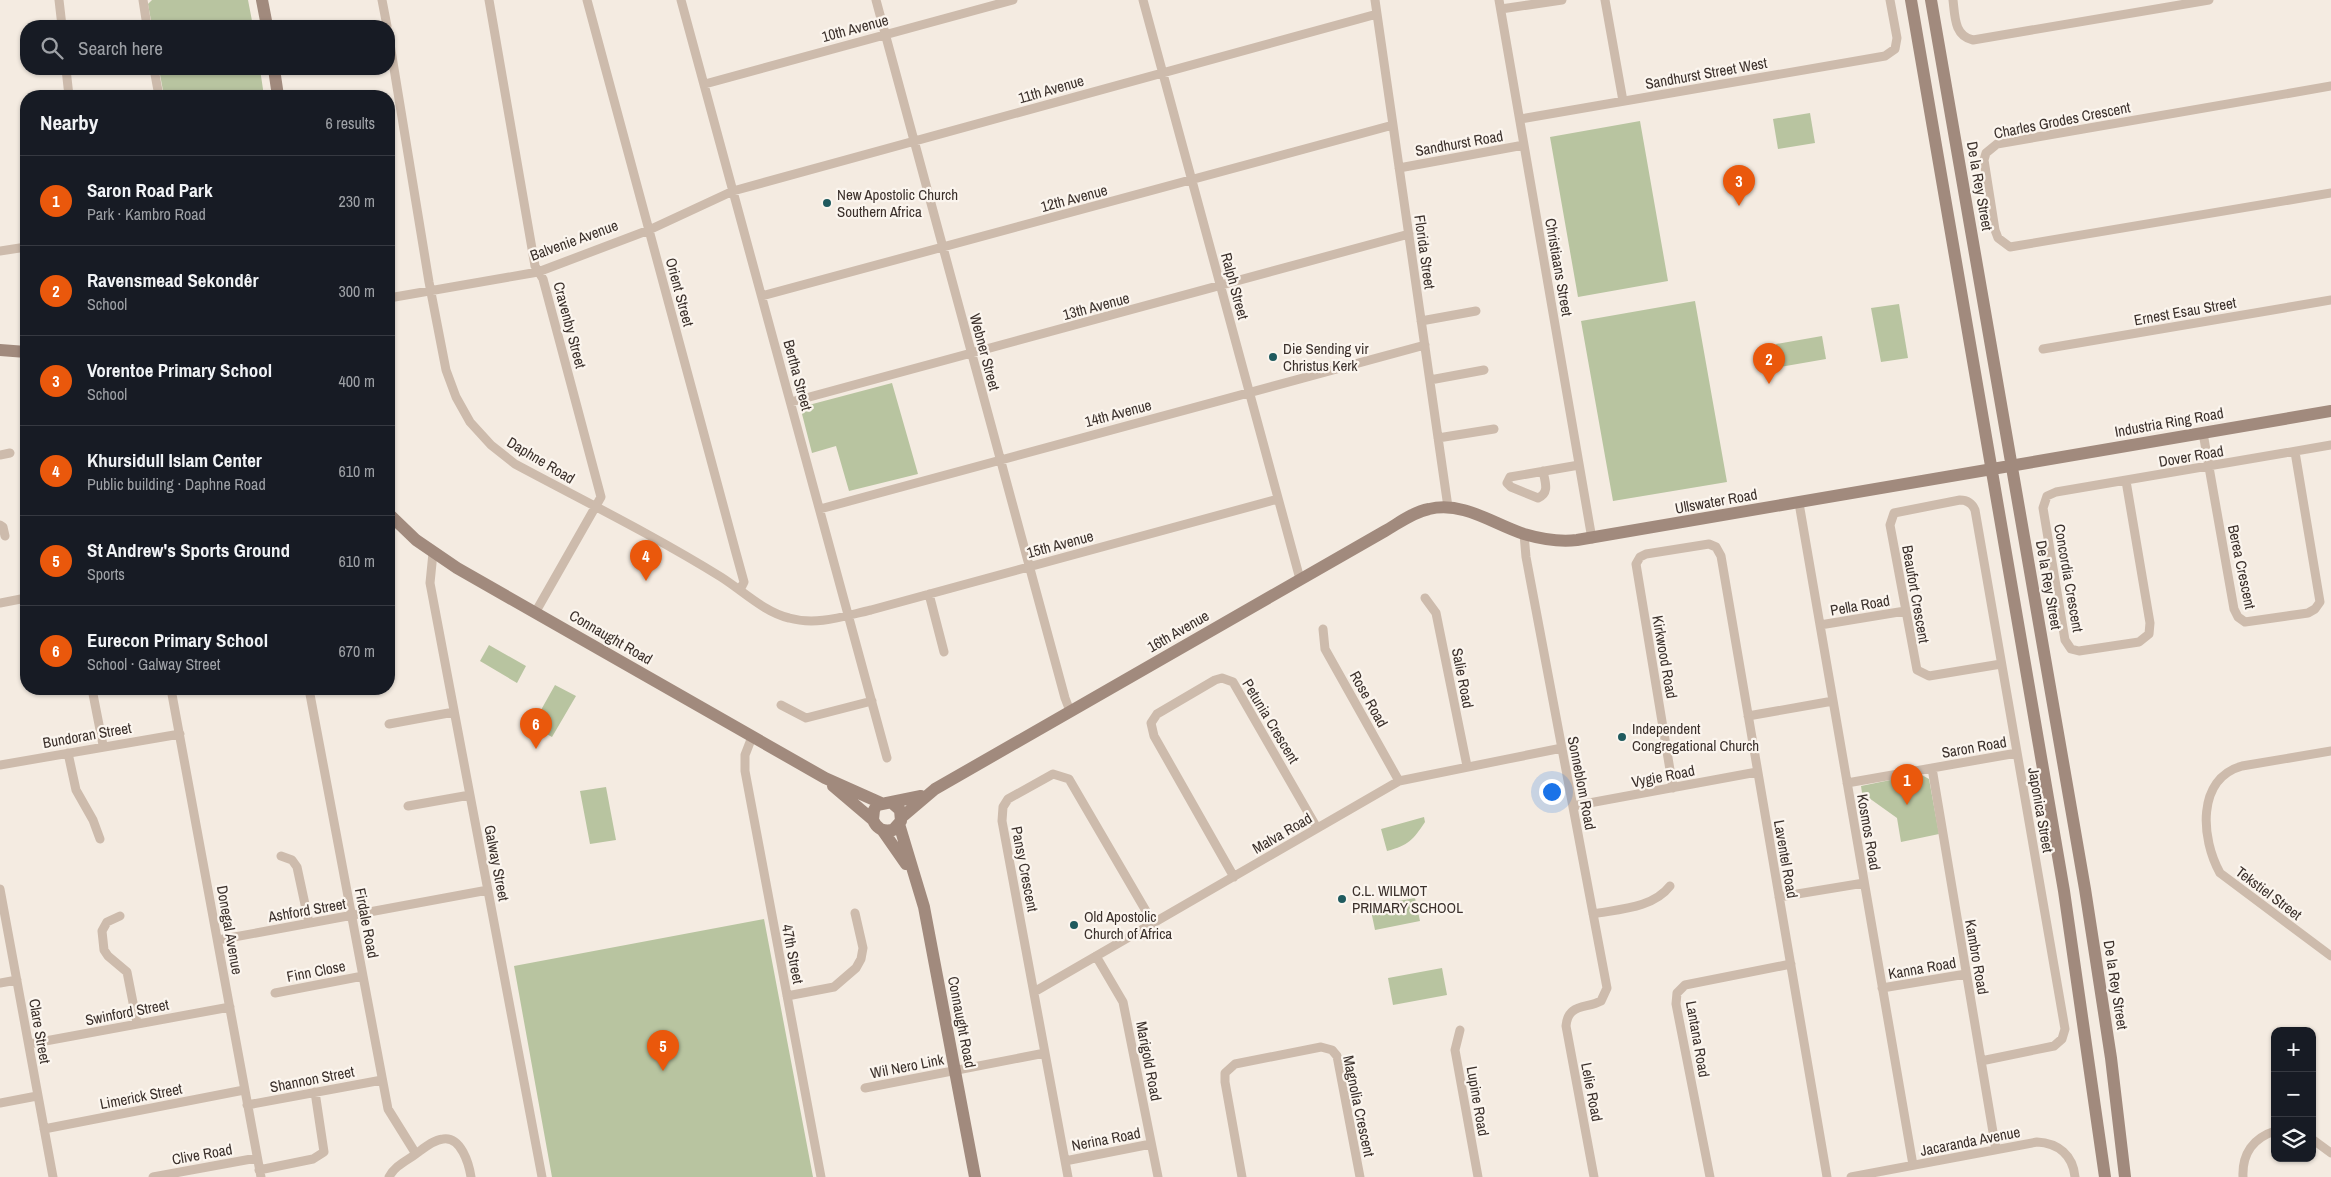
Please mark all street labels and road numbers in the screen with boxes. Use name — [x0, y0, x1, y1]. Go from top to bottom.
street label: 10th Avenue — [819, 9, 891, 47]
street label: Sandhurst Street West — [1643, 52, 1769, 94]
street label: 11th Avenue — [1016, 70, 1086, 108]
street label: Charles Grodes Crescent — [1992, 96, 2133, 144]
street label: Sandhurst Road — [1413, 125, 1505, 161]
street label: De la Rey Street — [1962, 140, 1998, 233]
street label: 12th Avenue — [1038, 179, 1110, 217]
street label: Balvenie Avenue — [527, 214, 621, 266]
street label: Florida Street — [1409, 214, 1441, 291]
street label: Christiaans Street — [1540, 216, 1578, 318]
street label: Ralph Street — [1216, 250, 1254, 322]
street label: Orient Street — [661, 255, 699, 329]
street label: Cravenby Street — [548, 279, 592, 371]
street label: 13th Avenue — [1060, 287, 1132, 325]
street label: Ernest Esau Street — [2132, 292, 2238, 330]
street label: Webner Street — [965, 311, 1006, 393]
street label: Bertha Street — [778, 337, 818, 413]
street label: 14th Avenue — [1082, 394, 1154, 432]
street label: Industria Ring Road — [2113, 402, 2225, 442]
street label: Daphne Road — [503, 431, 579, 489]
street label: Dover Road — [2157, 440, 2225, 472]
street label: Ullswater Road — [1673, 483, 1759, 519]
street label: Concordia Crescent — [2049, 522, 2089, 634]
street label: Berea Crescent — [2223, 523, 2261, 612]
street label: 15th Avenue — [1024, 525, 1096, 563]
street label: De la Rey Street — [2031, 539, 2067, 632]
street label: Beaufort Crescent — [1897, 543, 1935, 645]
street label: Pella Road — [1829, 589, 1891, 621]
street label: Connaught Road — [565, 605, 657, 669]
street label: 16th Avenue — [1143, 605, 1213, 657]
street label: Kirkwood Road — [1647, 614, 1683, 700]
street label: Salie Road — [1447, 646, 1479, 710]
street label: Rose Road — [1345, 667, 1393, 731]
street label: Petunia Crescent — [1238, 675, 1305, 768]
street label: Bundoran Street — [41, 717, 133, 753]
street label: Saron Road — [1940, 731, 2008, 763]
street label: Sonneblom Road — [1563, 734, 1601, 832]
street label: Vygie Road — [1630, 760, 1696, 792]
street label: Japonica Street — [2023, 766, 2059, 855]
street label: Kosmos Road — [1852, 792, 1886, 872]
street label: Malva Road — [1248, 807, 1316, 859]
street label: Laventel Road — [1769, 818, 1803, 900]
street label: Galway Street — [479, 823, 515, 903]
street label: Pansy Crescent — [1006, 824, 1044, 914]
street label: Tekstiel Street — [2232, 861, 2307, 925]
street label: Donegal Avenue — [212, 884, 248, 976]
street label: Firdale Road — [350, 886, 384, 960]
street label: Ashford Street — [265, 893, 348, 927]
street label: Kambro Road — [1960, 918, 1994, 996]
street label: 47th Street — [777, 922, 809, 986]
street label: De la Rey Street — [2099, 939, 2134, 1032]
street label: Kanna Road — [1887, 952, 1957, 984]
street label: Finn Close — [285, 955, 347, 987]
street label: Connaught Road — [943, 974, 981, 1070]
street label: Swinford Street — [83, 993, 171, 1030]
street label: Clare Street — [24, 997, 56, 1066]
street label: Lantana Road — [1681, 999, 1715, 1079]
street label: Marigold Road — [1131, 1019, 1167, 1103]
street label: Wil Nero Link — [868, 1048, 946, 1083]
street label: Magnolia Crescent — [1338, 1053, 1380, 1159]
street label: Shannon Street — [268, 1060, 357, 1097]
street label: Lelie Road — [1576, 1061, 1608, 1123]
street label: Lupine Road — [1462, 1064, 1494, 1138]
street label: Limerick Street — [98, 1078, 185, 1114]
street label: Jacaranda Avenue — [1918, 1121, 2022, 1161]
street label: Nerina Road — [1070, 1122, 1142, 1156]
street label: Clive Road — [170, 1138, 234, 1170]

